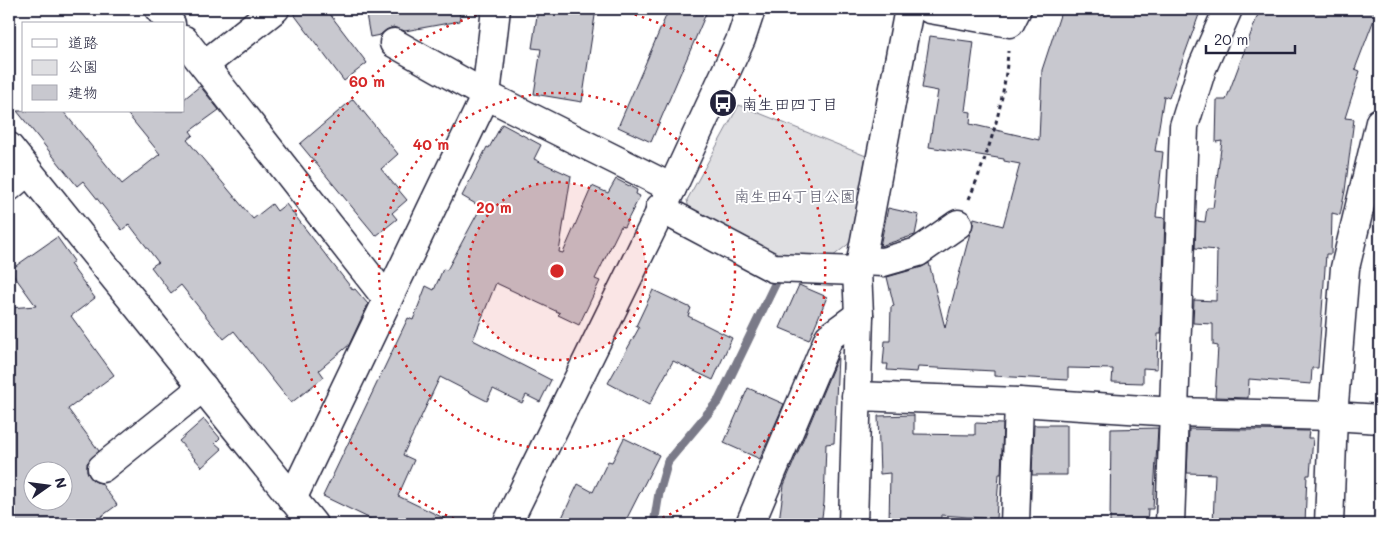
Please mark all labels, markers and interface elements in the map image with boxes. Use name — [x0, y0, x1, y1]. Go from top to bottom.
legend — [22, 22, 185, 112]
scale bar — [1206, 22, 1295, 54]
text: 20 m — [1214, 29, 1248, 49]
text: 道路 — [68, 32, 98, 52]
text: 公園 — [68, 56, 98, 76]
text: 60 m — [349, 71, 385, 91]
text: 建物 — [68, 82, 98, 102]
bus stop icon: 南生田四丁目 — [708, 88, 738, 118]
place label: 南生田四丁目 — [742, 93, 838, 114]
text: 40 m — [413, 134, 449, 154]
park label: 南生田4丁目公園 — [734, 185, 856, 206]
text: 20 m — [476, 197, 512, 217]
centre of rings — [548, 262, 566, 280]
north arrow — [22, 460, 72, 510]
text: N — [51, 475, 72, 490]

